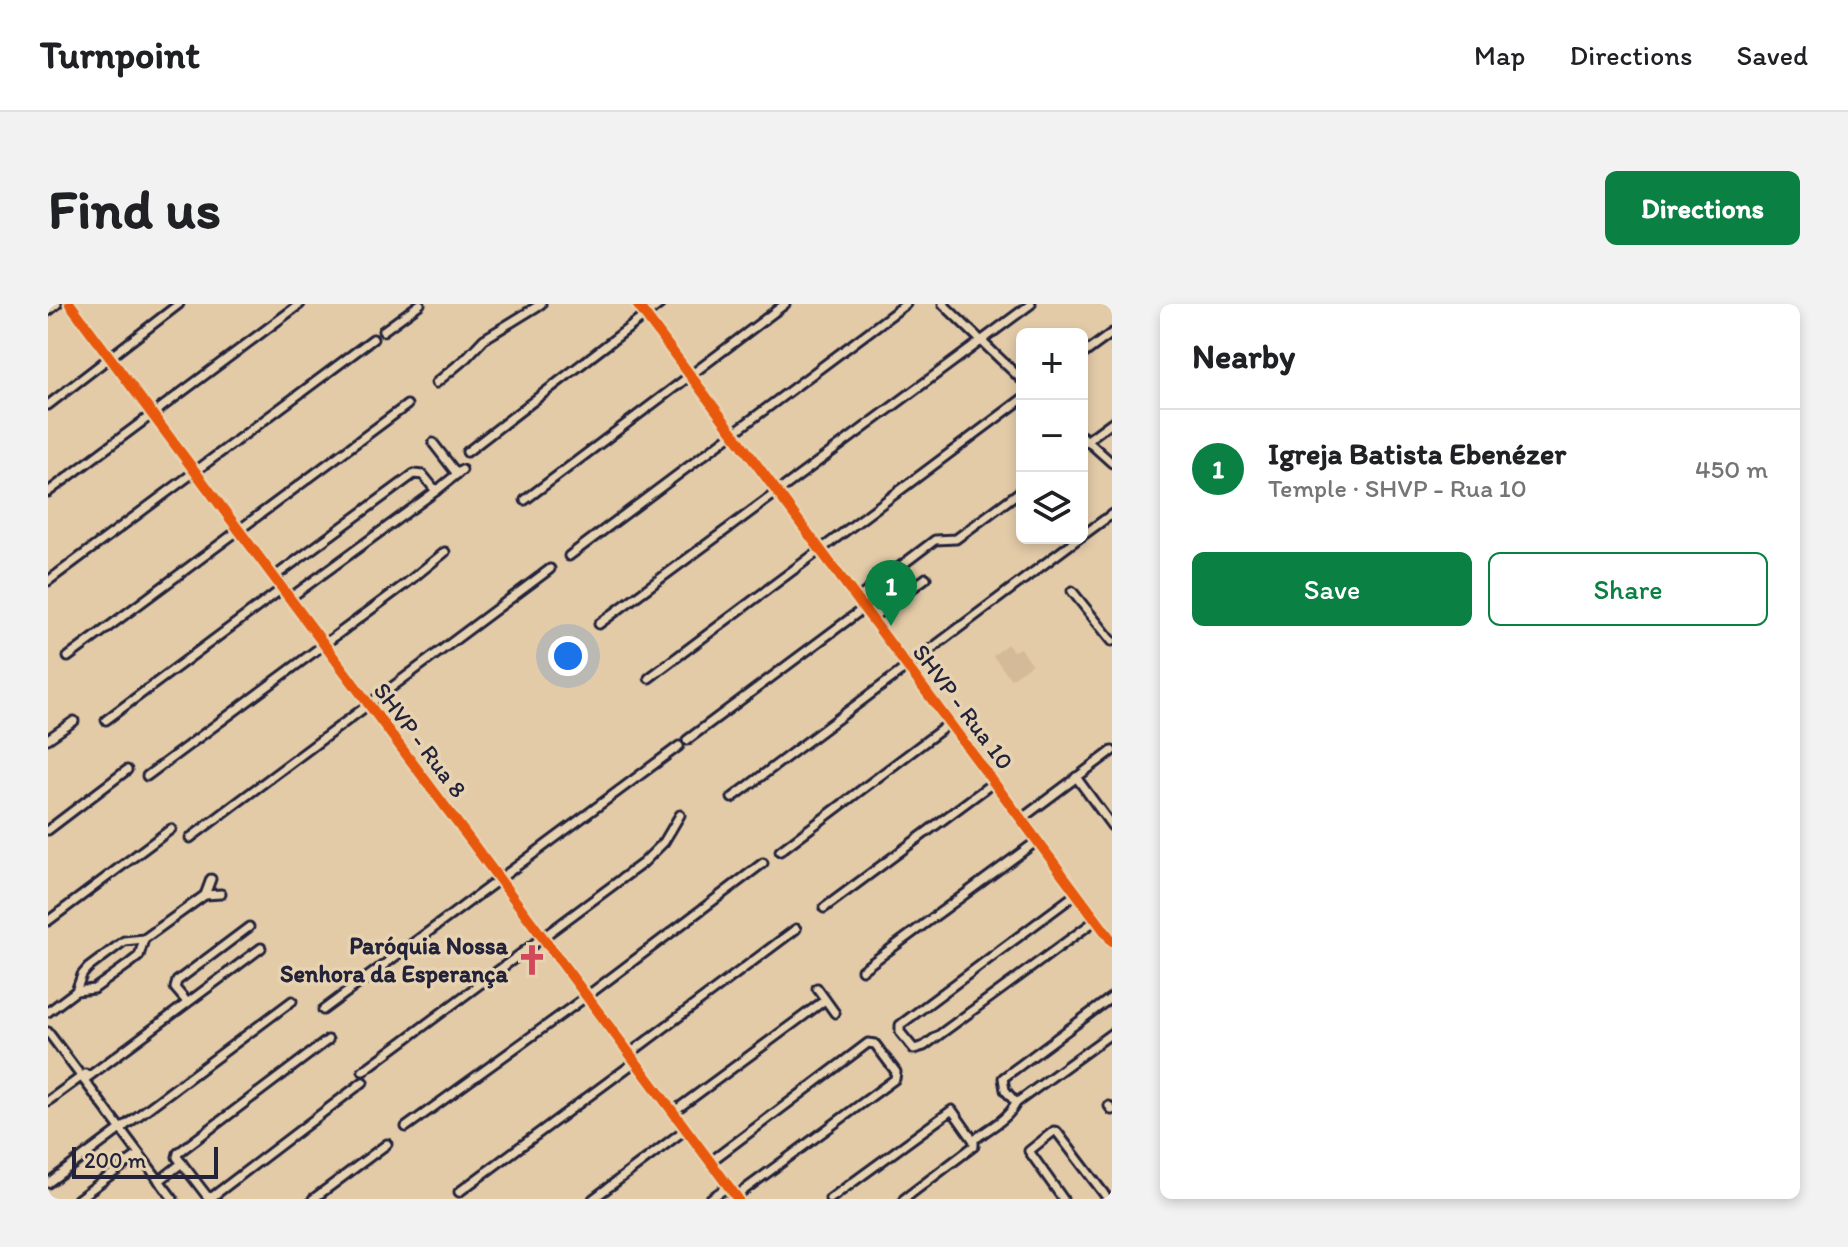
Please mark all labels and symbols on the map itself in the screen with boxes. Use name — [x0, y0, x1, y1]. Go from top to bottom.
pin: 1 — [865, 560, 917, 626]
your location — [548, 636, 588, 676]
street label: SHVP - Rua 10 — [907, 638, 1020, 775]
street label: SHVP - Rua 8 — [368, 676, 473, 803]
place label: Paróquia Nossa Senhora da Esperança — [280, 931, 509, 989]
church icon: Paróquia Nossa Senhora da Esperança — [515, 943, 549, 977]
scale bar — [72, 1143, 218, 1179]

